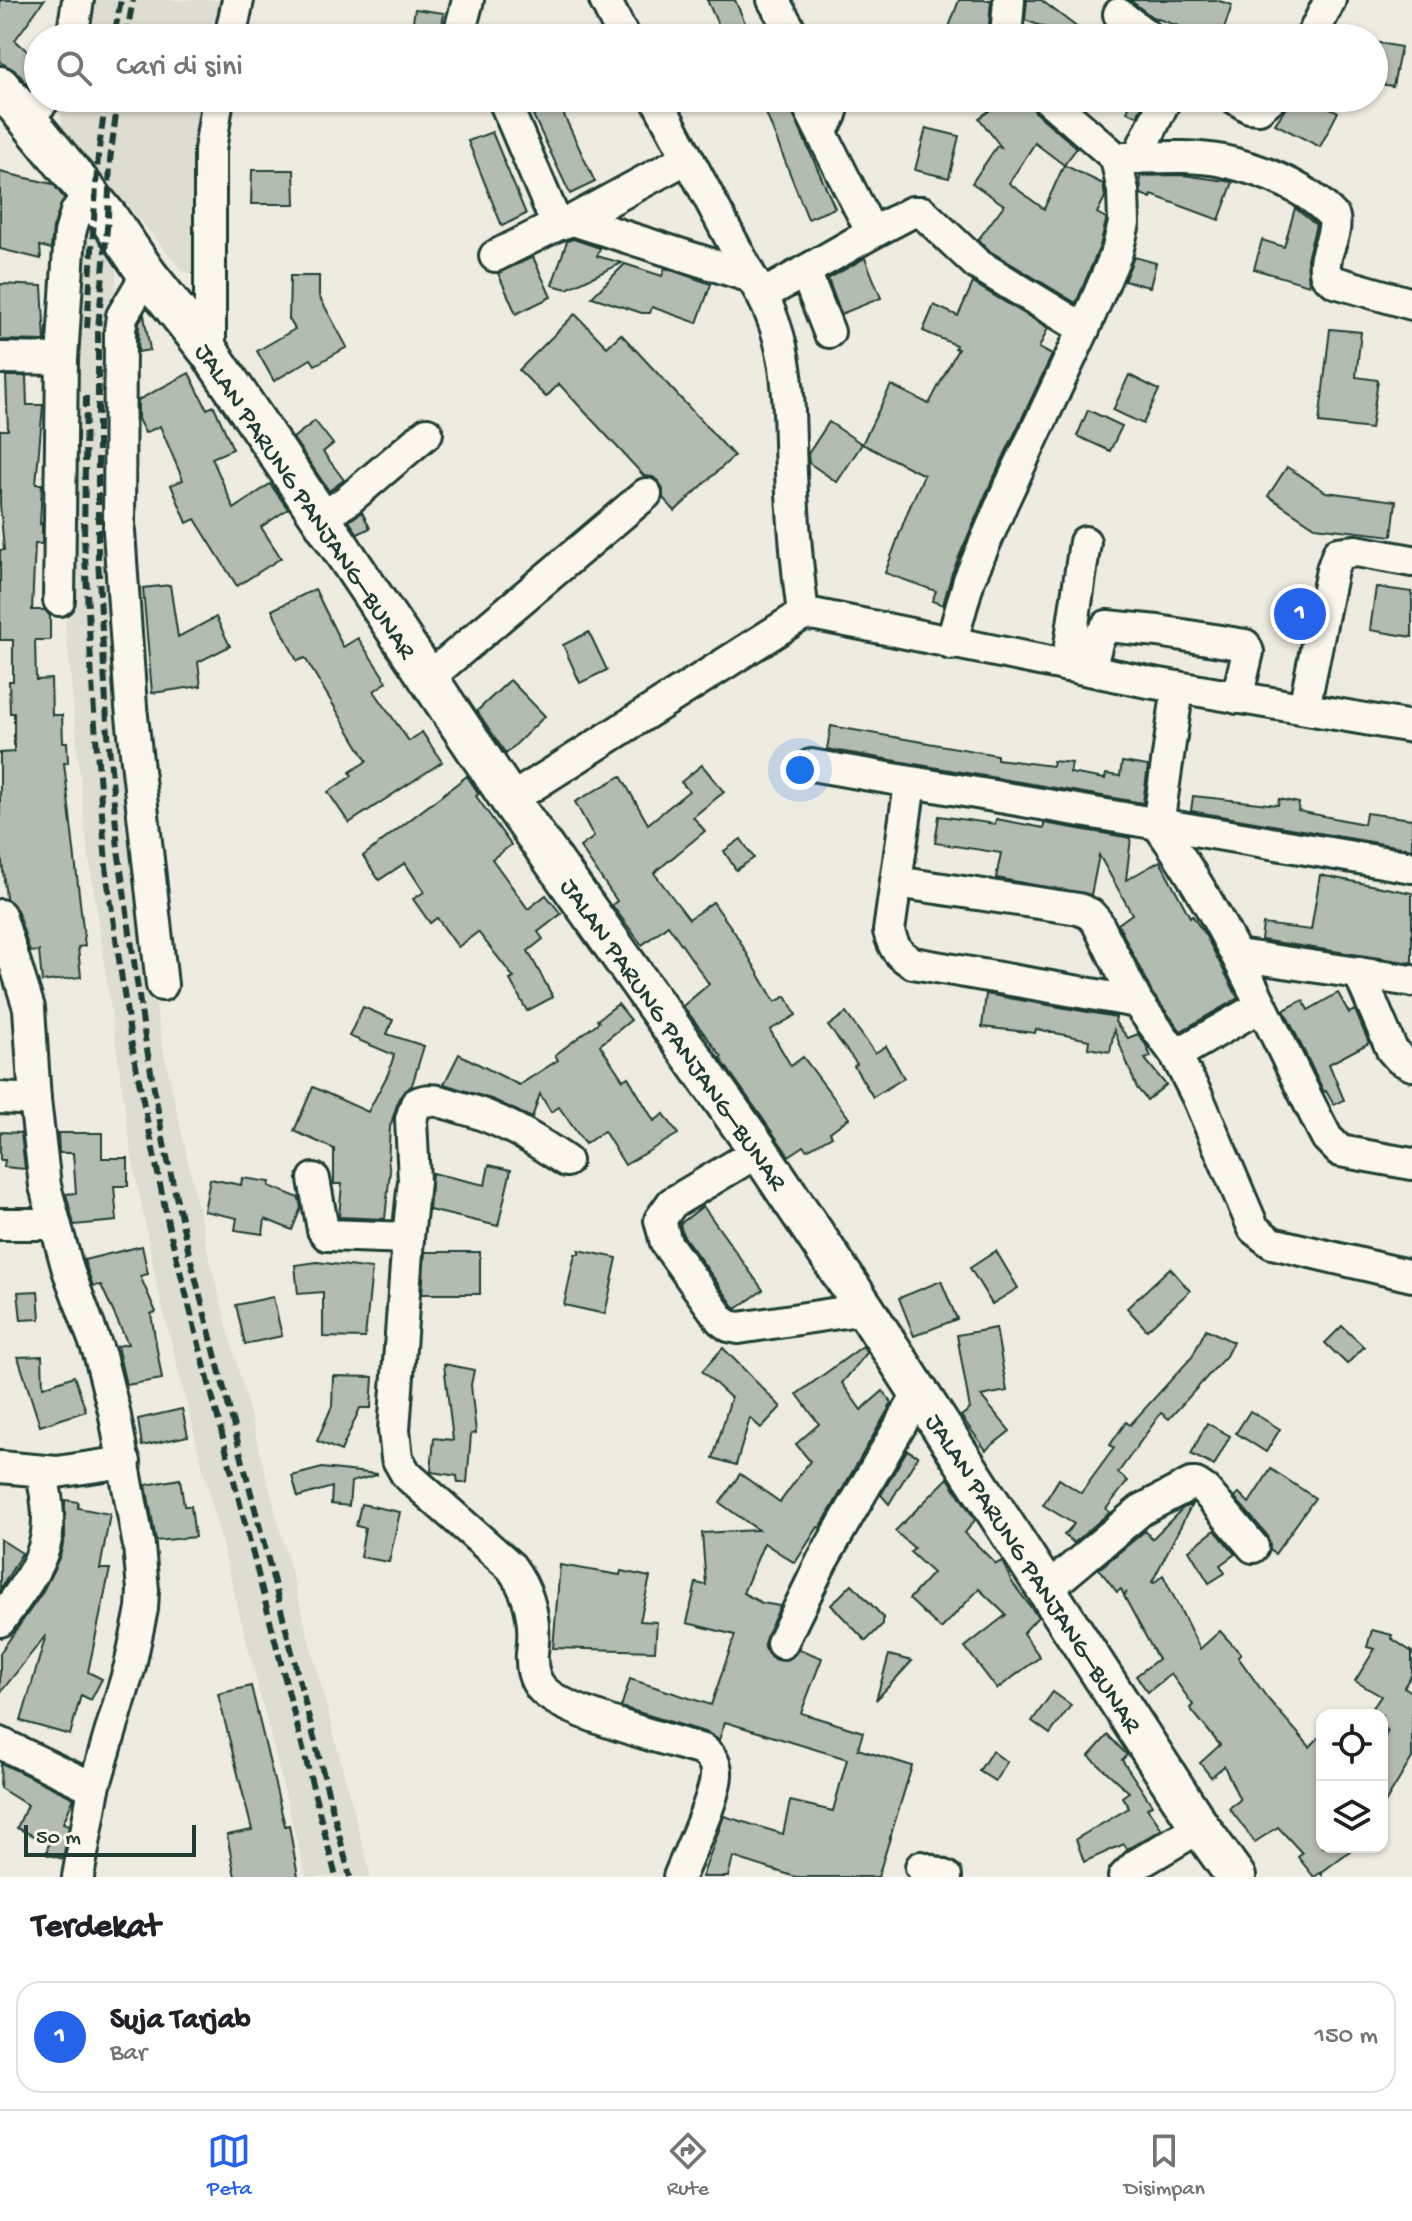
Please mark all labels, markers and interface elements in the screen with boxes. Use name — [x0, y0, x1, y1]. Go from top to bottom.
search box — [24, 24, 1388, 112]
icon: search — [52, 46, 96, 90]
text: Cari di sini — [116, 51, 243, 86]
street label: JALAN PARUNG PANJANG–BUNAR — [186, 339, 422, 667]
pin: 1 — [1274, 584, 1326, 644]
your location — [780, 750, 820, 790]
street label: JALAN PARUNG PANJANG–BUNAR — [551, 873, 792, 1199]
street label: JALAN PARUNG PANJANG–BUNAR — [916, 1409, 1147, 1741]
map controls — [1316, 1709, 1388, 1853]
button: locate — [1316, 1709, 1388, 1781]
button: layers — [1316, 1781, 1388, 1853]
scale bar — [24, 1821, 196, 1857]
text: 50 m — [36, 1826, 81, 1852]
text: Terdekat — [32, 1909, 160, 1949]
text: Suja Tarjab — [110, 2004, 251, 2039]
text: 1 — [55, 2022, 65, 2053]
text: 150 m — [1314, 2022, 1378, 2053]
text: Bar — [110, 2039, 147, 2070]
tab: Peta — [207, 2129, 252, 2203]
tab: Rute — [666, 2129, 710, 2203]
tab: Disimpan — [1124, 2129, 1205, 2203]

